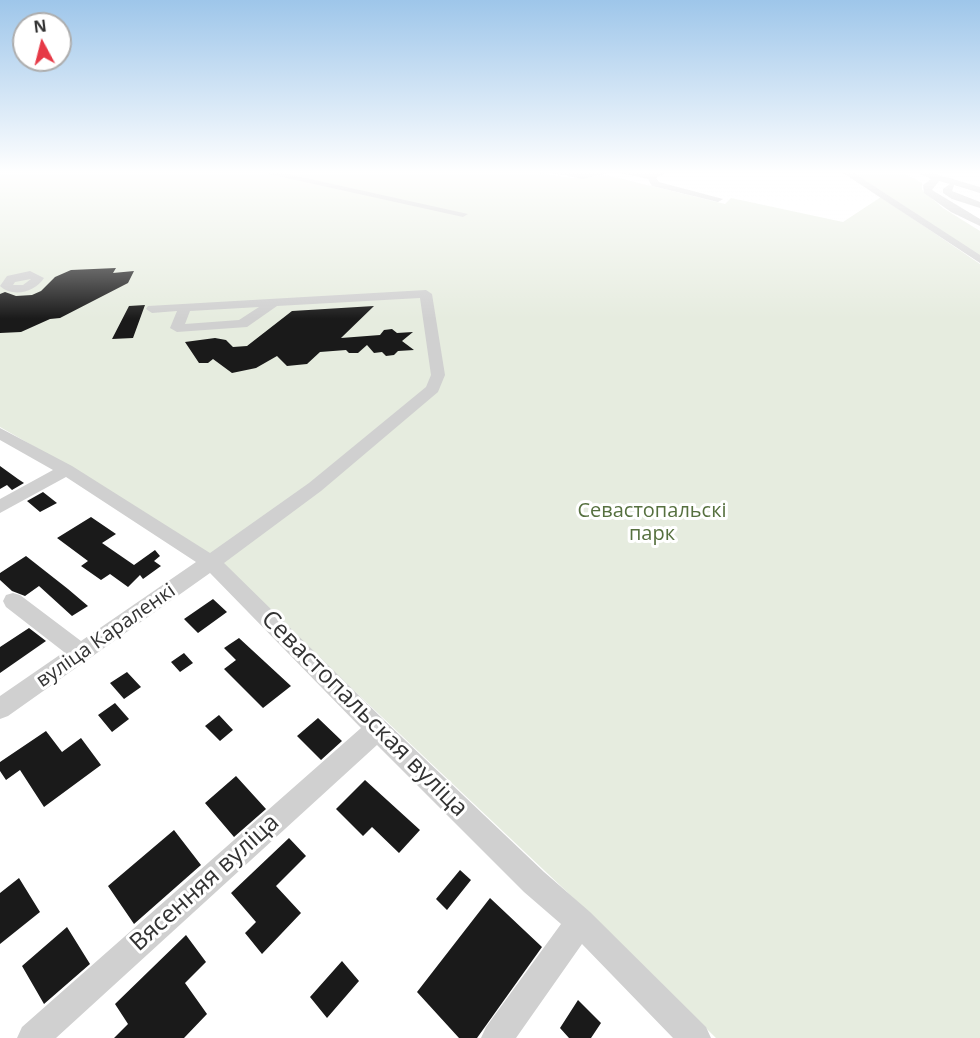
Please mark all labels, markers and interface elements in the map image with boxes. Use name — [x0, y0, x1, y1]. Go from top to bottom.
north arrow — [12, 12, 72, 72]
text: N — [32, 14, 48, 38]
park label: Севастопальскі парк — [577, 499, 727, 546]
street label: вуліца Караленкі — [32, 579, 180, 693]
street label: Севастопальская вуліца — [255, 605, 473, 823]
street label: Вясенняя вуліца — [124, 808, 286, 958]

